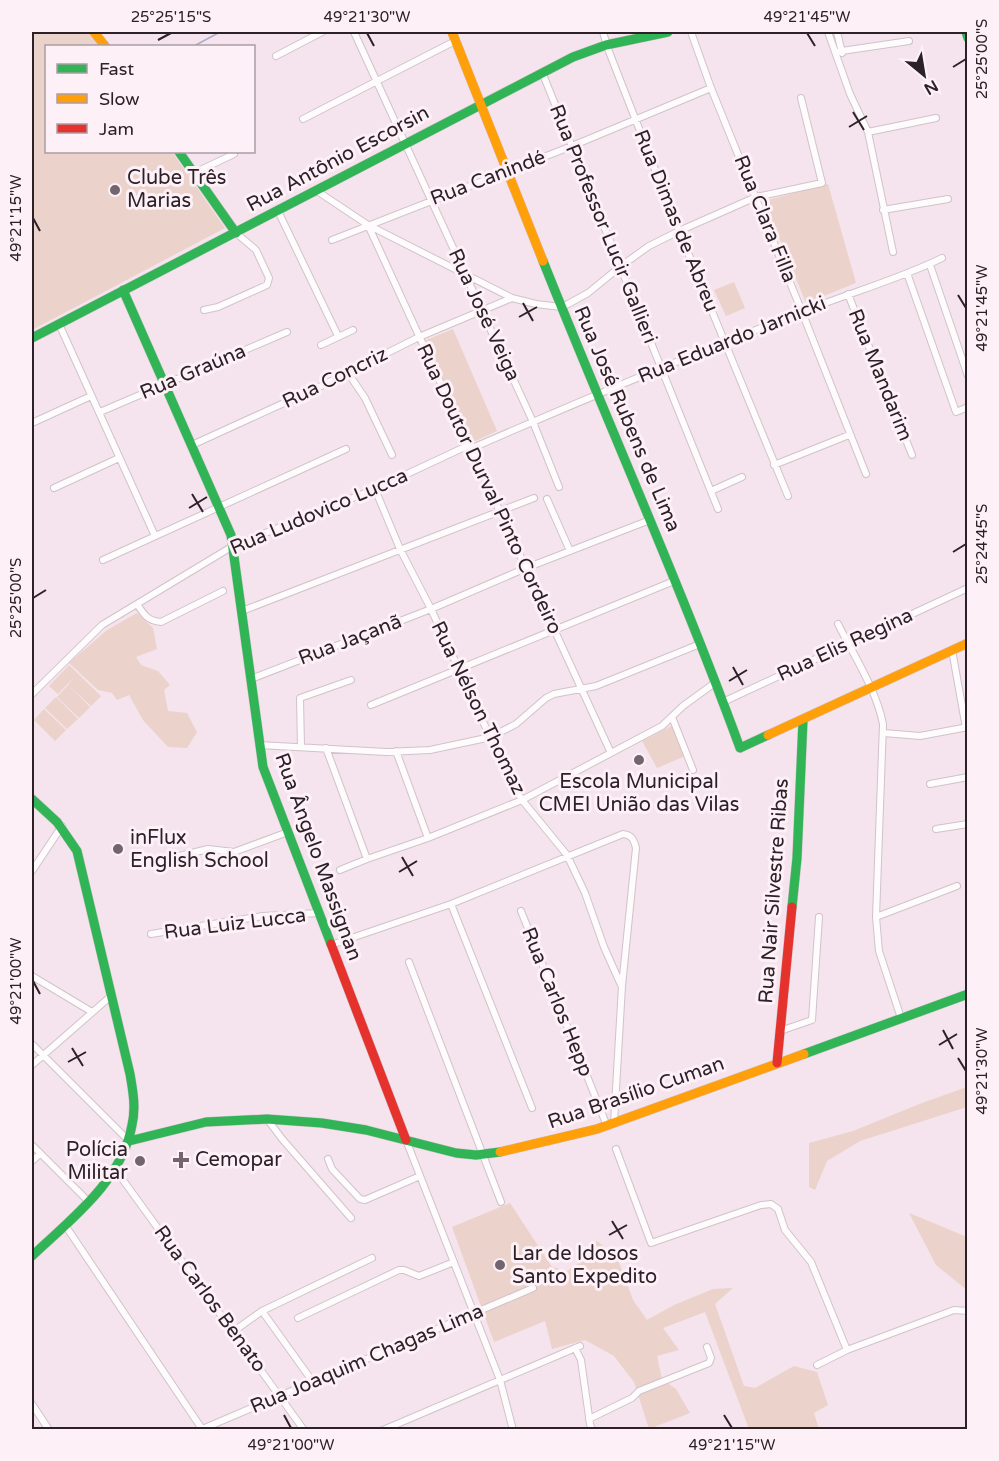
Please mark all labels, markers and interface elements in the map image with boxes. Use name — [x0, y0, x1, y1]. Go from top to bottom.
text: 25°25'15"S — [131, 8, 211, 26]
text: 49°21'30"W — [324, 8, 410, 26]
text: 49°21'45"W — [764, 8, 850, 26]
text: 25°25'00"S — [973, 19, 991, 99]
legend — [45, 45, 255, 153]
north arrow — [894, 45, 954, 105]
text: Fast — [99, 58, 134, 80]
text: N — [920, 75, 942, 99]
text: Slow — [99, 88, 140, 110]
street label: Rua Antônio Escorsin — [243, 101, 433, 217]
street label: Rua Professor Lucir Gallieri — [544, 101, 662, 347]
text: Jam — [99, 118, 134, 140]
street label: Rua Dimas de Abreu — [628, 126, 724, 316]
street label: Rua Canindé — [427, 145, 549, 211]
street label: Rua Clara Filla — [729, 152, 801, 286]
place label: Clube Três Marias — [127, 166, 226, 213]
text: 49°21'15"W — [7, 175, 25, 261]
marker: Clube Três Marias — [108, 183, 122, 197]
street label: Rua José Veiga — [443, 245, 525, 385]
text: 49°21'45"W — [973, 265, 991, 351]
street label: Rua Eduardo Jarnicki — [634, 291, 830, 389]
street label: Rua José Rubens de Lima — [568, 302, 686, 536]
street label: Rua Mandarim — [843, 305, 917, 445]
street label: Rua Graúna — [137, 339, 249, 405]
street label: Rua Doutor Durval Pinto Cordeiro — [411, 340, 567, 638]
street label: Rua Concriz — [278, 342, 392, 414]
street label: Rua Ludovico Lucca — [226, 464, 412, 560]
text: 25°24'45"S — [973, 504, 991, 584]
text: 25°25'00"S — [7, 558, 25, 638]
street label: Rua Elis Regina — [773, 603, 917, 687]
street label: Rua Jaçanã — [295, 609, 405, 671]
street label: Rua Nélson Thomaz — [426, 617, 530, 799]
street label: Rua Ângelo Massignan — [269, 750, 368, 964]
marker: Escola Municipal CMEI União das Vilas — [632, 753, 646, 767]
place label: Escola Municipal CMEI União das Vilas — [539, 770, 739, 817]
street label: Rua Nair Silvestre Ribas — [754, 778, 794, 1004]
place label: inFlux English School — [130, 826, 269, 873]
marker: inFlux English School — [111, 842, 125, 856]
street label: Rua Luiz Lucca — [163, 903, 307, 945]
street label: Rua Carlos Hepp — [516, 924, 598, 1080]
text: 49°21'00"W — [7, 938, 25, 1024]
text: 49°21'30"W — [973, 1028, 991, 1114]
street label: Rua Brasílio Cuman — [545, 1052, 727, 1134]
place label: Polícia Militar — [66, 1138, 128, 1185]
place label: Cemopar — [195, 1148, 282, 1172]
marker: Cemopar — [172, 1151, 190, 1169]
marker: Polícia Militar — [133, 1154, 147, 1168]
street label: Rua Carlos Benato — [149, 1221, 271, 1377]
place label: Lar de Idosos Santo Expedito — [512, 1242, 657, 1289]
marker: Lar de Idosos Santo Expedito — [493, 1258, 507, 1272]
street label: Rua Joaquim Chagas Lima — [247, 1299, 487, 1419]
text: 49°21'00"W — [248, 1436, 334, 1454]
text: 49°21'15"W — [689, 1436, 775, 1454]

